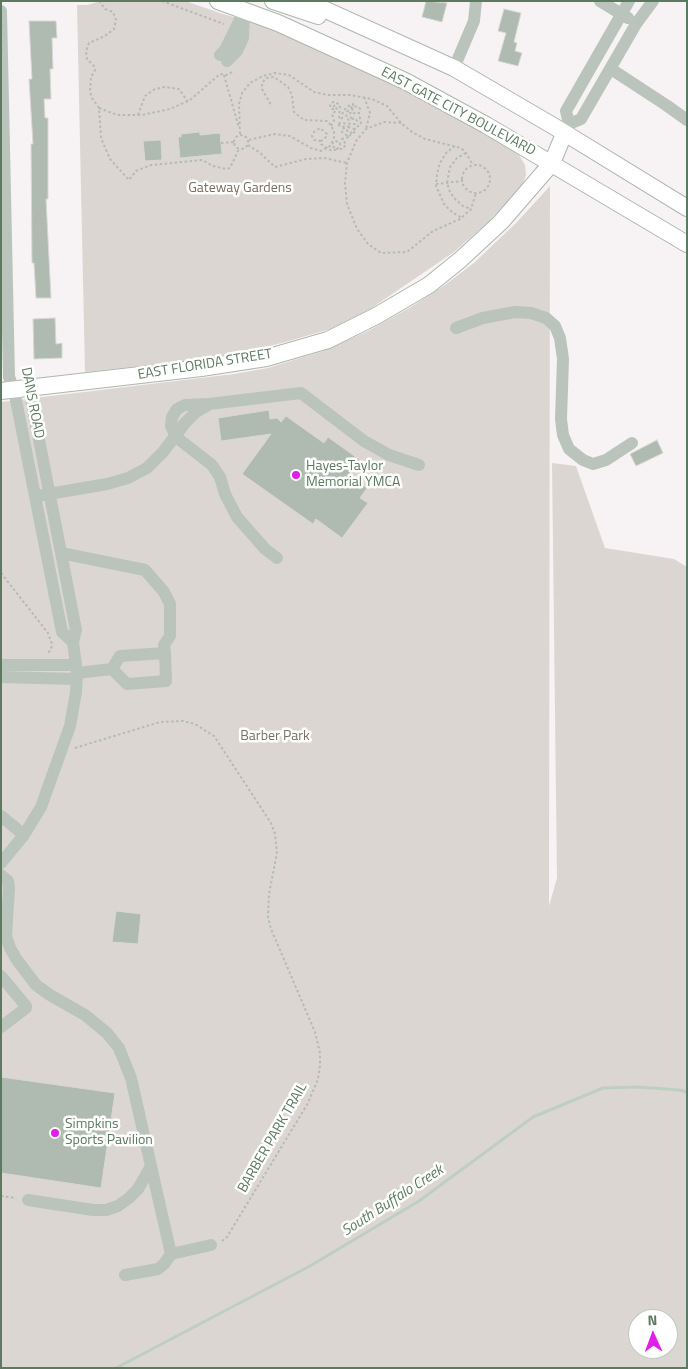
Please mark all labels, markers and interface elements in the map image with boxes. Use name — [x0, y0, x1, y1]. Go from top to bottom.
street label: EAST GATE CITY BOULEVARD — [378, 64, 538, 160]
park label: Gateway Gardens — [188, 181, 292, 197]
street label: EAST FLORIDA STREET — [137, 346, 273, 384]
street label: DANS ROAD — [17, 366, 47, 440]
place label: Hayes-Taylor Memorial YMCA — [306, 459, 400, 492]
marker: Hayes-Taylor Memorial YMCA — [290, 469, 302, 481]
park label: Barber Park — [240, 729, 310, 745]
street label: BARBER PARK TRAIL — [235, 1080, 311, 1196]
place label: Simpkins Sports Pavilion — [65, 1117, 153, 1150]
marker: Simpkins Sports Pavilion — [49, 1127, 61, 1139]
water label: South Buffalo Creek — [339, 1162, 447, 1240]
north arrow — [628, 1309, 678, 1359]
text: N — [647, 1309, 658, 1330]

